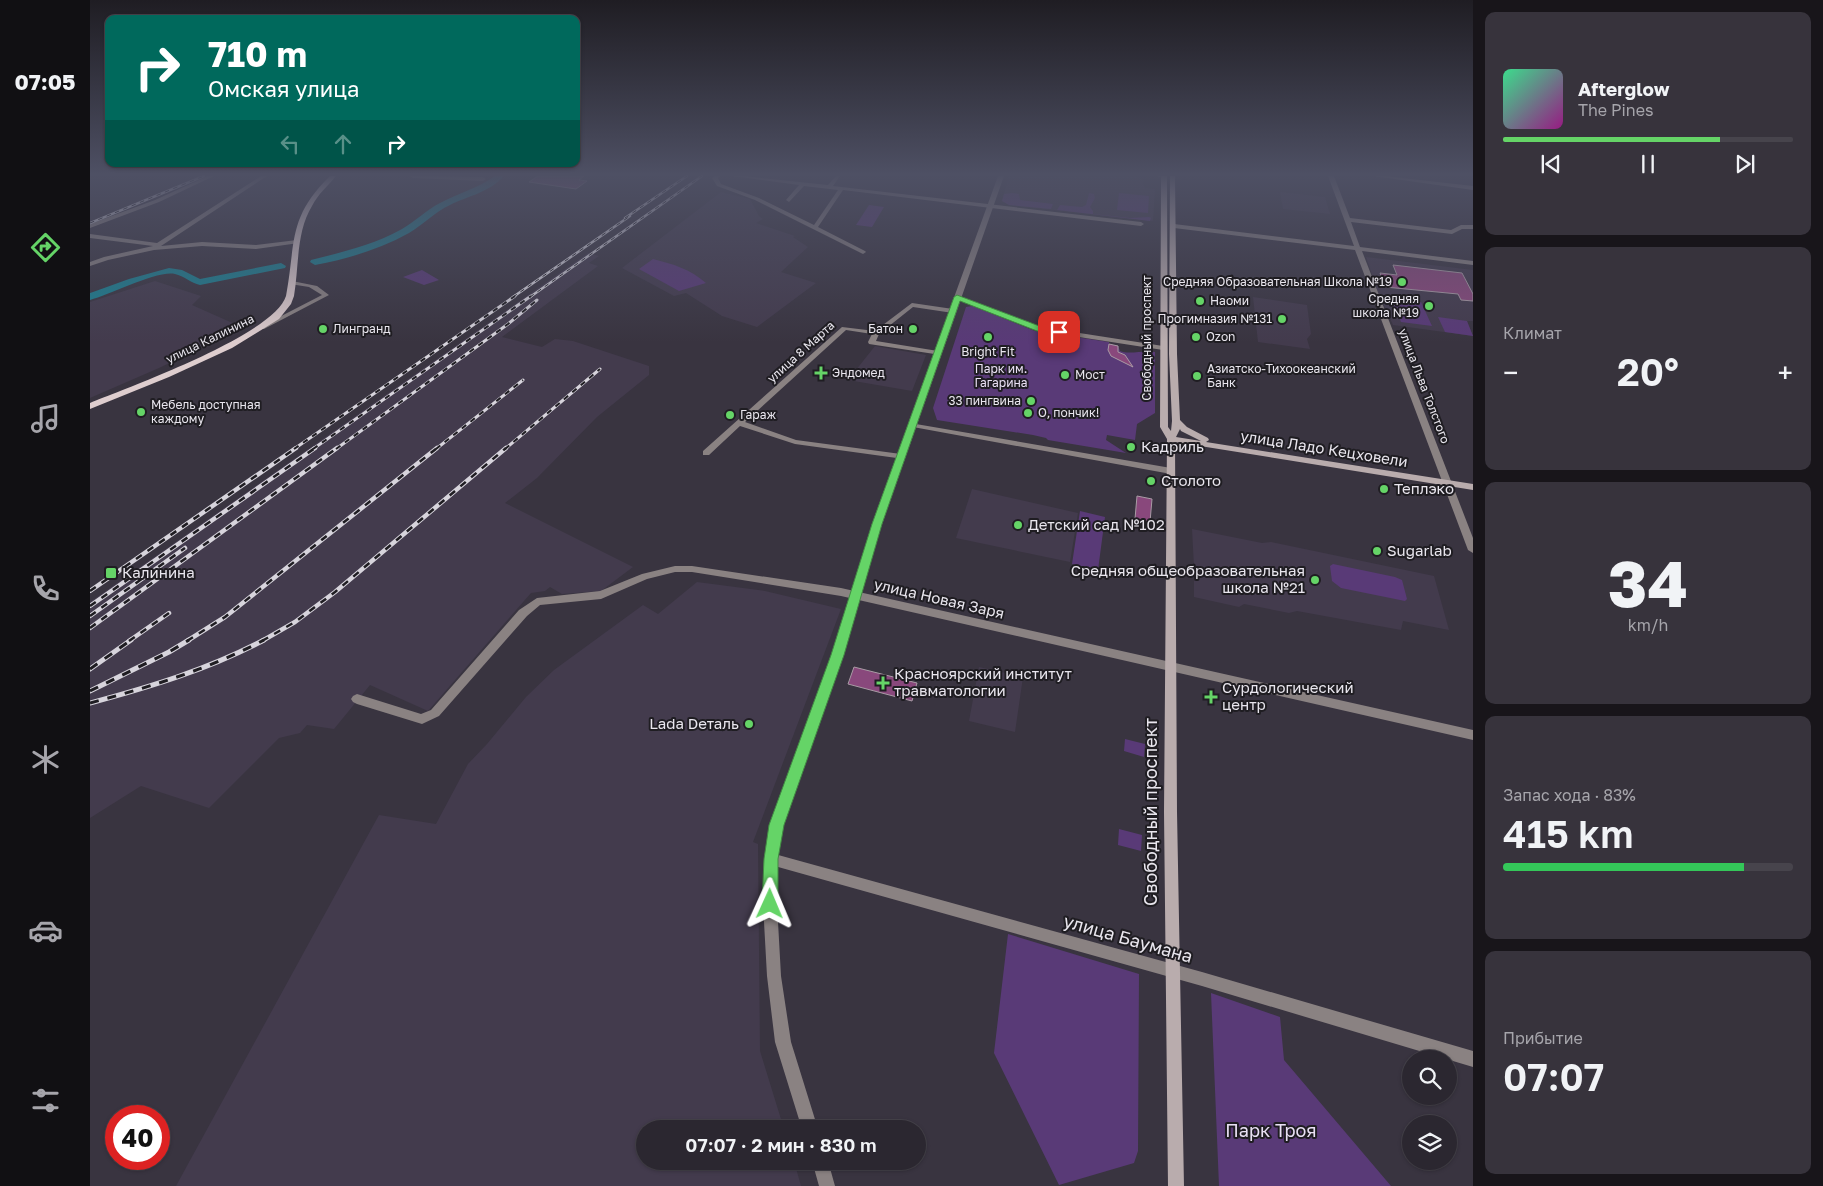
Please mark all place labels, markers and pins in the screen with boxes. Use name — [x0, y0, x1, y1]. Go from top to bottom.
place label: Средняя Образовательная Школа №19 — [1163, 274, 1392, 289]
marker: Средняя Образовательная Школа №19 — [1396, 276, 1408, 288]
place label: Средняя школа №19 — [1353, 291, 1419, 320]
place label: Наоми — [1210, 293, 1249, 308]
marker: Наоми — [1194, 295, 1206, 307]
marker: Средняя школа №19 — [1423, 300, 1435, 312]
pin — [1038, 311, 1080, 353]
place label: Прогимназия №131 — [1158, 311, 1272, 326]
marker: Прогимназия №131 — [1276, 313, 1288, 325]
place label: Лингранд — [333, 321, 390, 336]
place label: Батон — [868, 321, 903, 336]
marker: Лингранд — [317, 323, 329, 335]
marker: Батон — [907, 323, 919, 335]
place label: Ozon — [1206, 329, 1235, 344]
marker: Bright Fit — [982, 331, 994, 343]
marker: Ozon — [1190, 331, 1202, 343]
place label: Bright Fit — [961, 344, 1015, 359]
place label: Азиатско-Тихоокеанский Банк — [1207, 361, 1356, 390]
place label: Эндомед — [832, 365, 885, 380]
marker: Эндомед — [814, 366, 828, 380]
place label: Мост — [1075, 367, 1105, 382]
marker: Мост — [1059, 369, 1071, 381]
marker: Азиатско-Тихоокеанский Банк — [1191, 370, 1203, 382]
place label: 33 пингвина — [948, 393, 1021, 408]
marker: 33 пингвина — [1025, 395, 1037, 407]
place label: Мебель доступная каждому — [151, 397, 261, 426]
place label: О, пончик! — [1038, 405, 1099, 420]
marker: Мебель доступная каждому — [135, 406, 147, 418]
place label: Гараж — [740, 407, 776, 422]
marker: О, пончик! — [1022, 407, 1034, 419]
marker: Гараж — [724, 409, 736, 421]
place label: Кадриль — [1141, 437, 1204, 455]
marker: Кадриль — [1125, 441, 1137, 453]
place label: Столото — [1161, 471, 1221, 489]
marker: Столото — [1145, 475, 1157, 487]
place label: Теплэко — [1394, 479, 1454, 497]
marker: Теплэко — [1378, 483, 1390, 495]
place label: Детский сад №102 — [1028, 515, 1165, 533]
marker: Детский сад №102 — [1012, 519, 1024, 531]
place label: Sugarlab — [1387, 541, 1452, 559]
marker: Sugarlab — [1371, 545, 1383, 557]
place label: Средняя общеобразовательная школа №21 — [1071, 561, 1305, 596]
place label: Калинина — [122, 563, 195, 581]
marker: Калинина — [104, 566, 118, 580]
marker: Средняя общеобразовательная школа №21 — [1309, 574, 1321, 586]
place label: Красноярский институт травматологии — [894, 664, 1072, 699]
marker: Красноярский институт травматологии — [876, 676, 890, 690]
place label: Сурдологический центр — [1222, 678, 1354, 713]
marker: Сурдологический центр — [1204, 690, 1218, 704]
place label: Lada Dеталь — [649, 714, 739, 732]
marker: Lada Dеталь — [743, 718, 755, 730]

